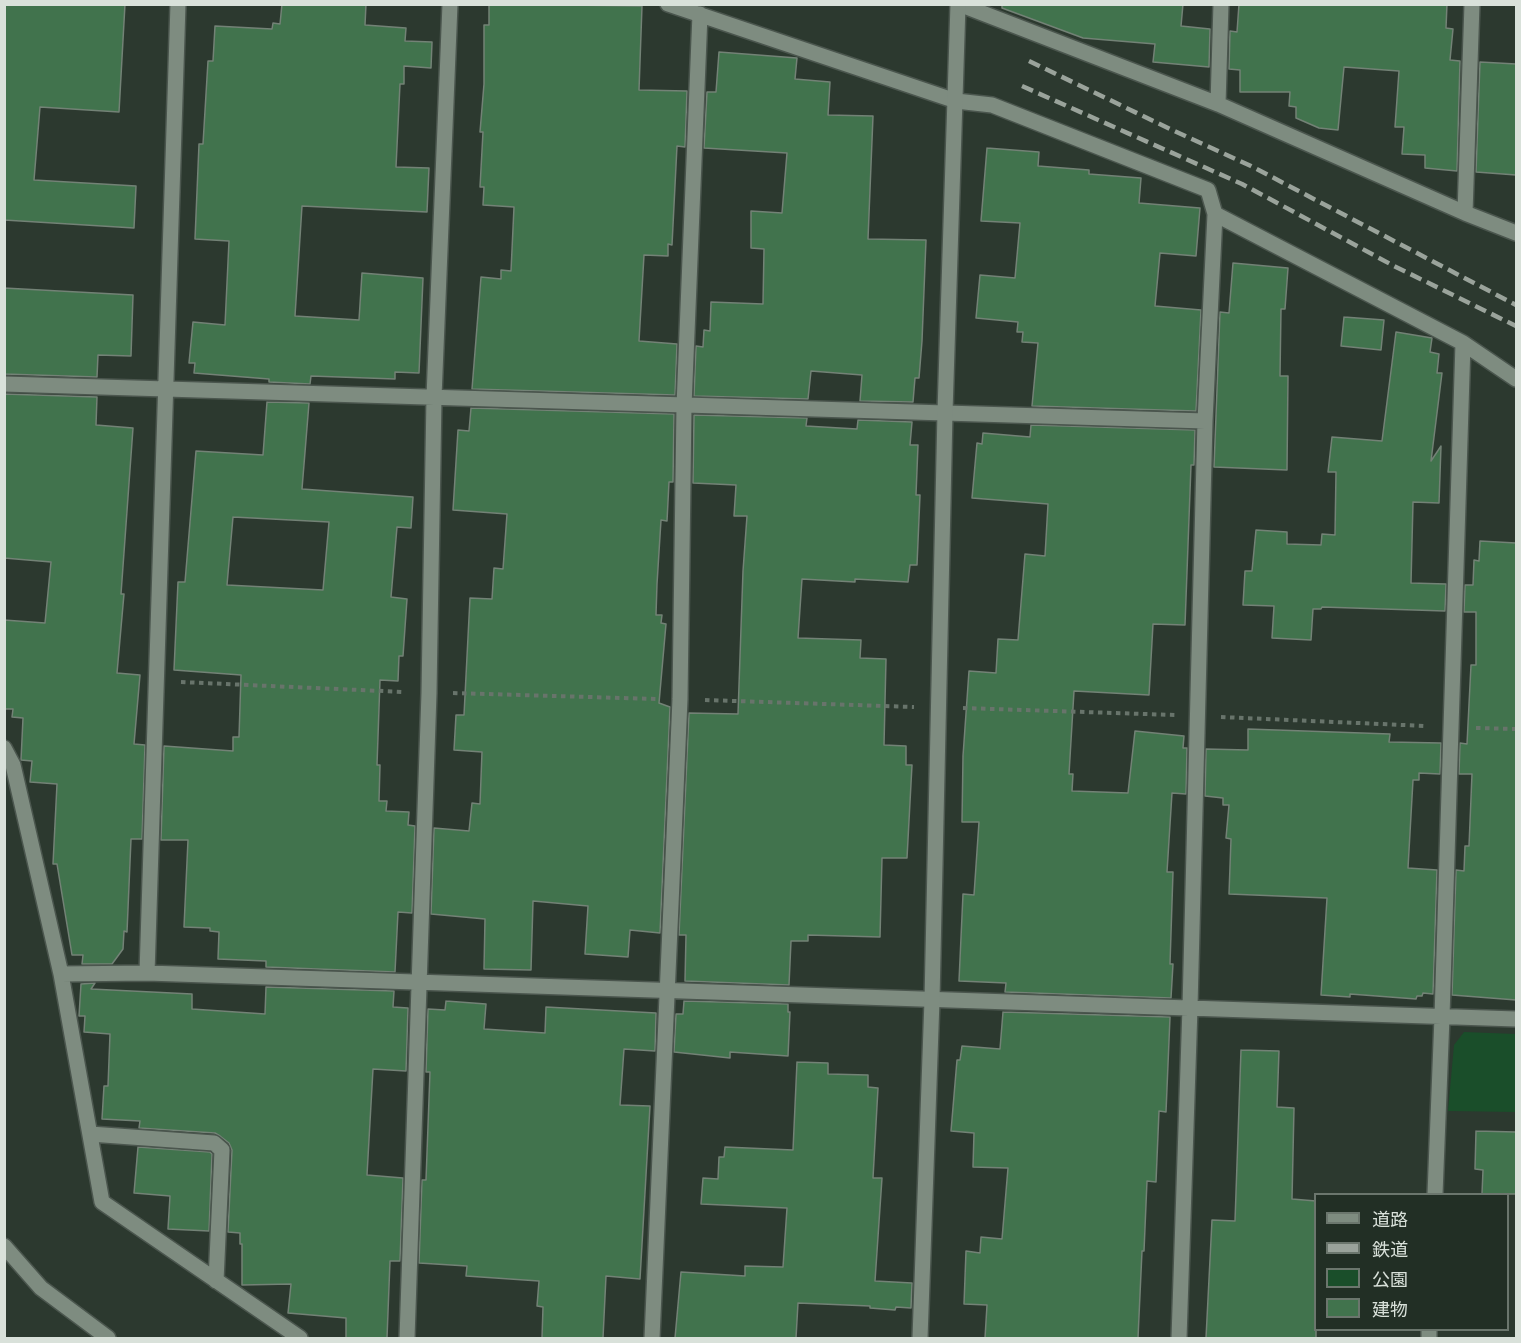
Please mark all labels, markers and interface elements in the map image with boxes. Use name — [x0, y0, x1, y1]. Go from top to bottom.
legend — [1314, 1193, 1509, 1331]
text: 道路 — [1372, 1209, 1408, 1230]
text: 鉄道 — [1372, 1239, 1408, 1260]
text: 公園 — [1372, 1269, 1408, 1290]
text: 建物 — [1372, 1299, 1408, 1320]

